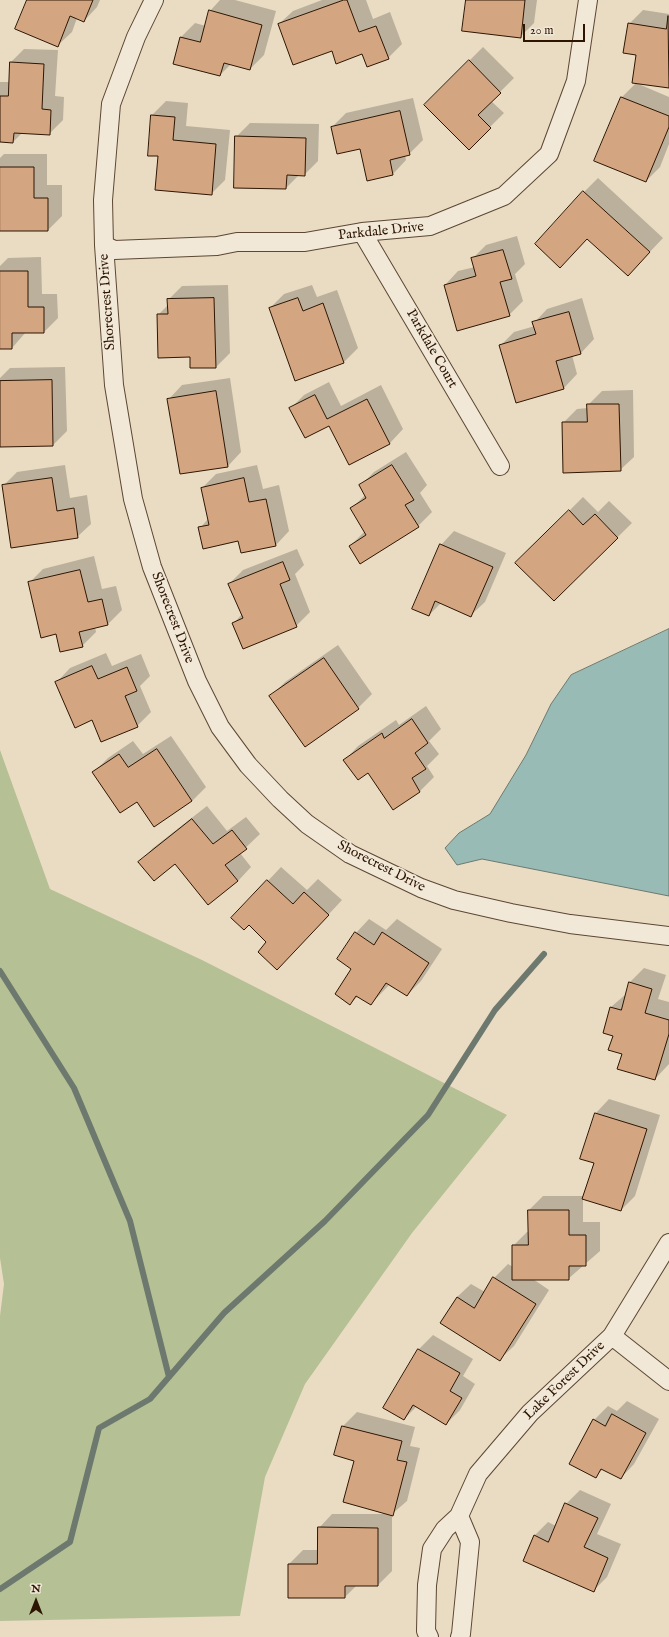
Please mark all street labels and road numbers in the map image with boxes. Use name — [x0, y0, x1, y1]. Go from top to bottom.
street label: Parkdale Drive — [337, 219, 425, 245]
street label: Shorecrest Drive — [96, 253, 120, 351]
street label: Parkdale Court — [402, 307, 460, 391]
street label: Shorecrest Drive — [147, 570, 197, 666]
street label: Shorecrest Drive — [334, 838, 428, 896]
street label: Lake Forest Drive — [521, 1338, 609, 1424]

